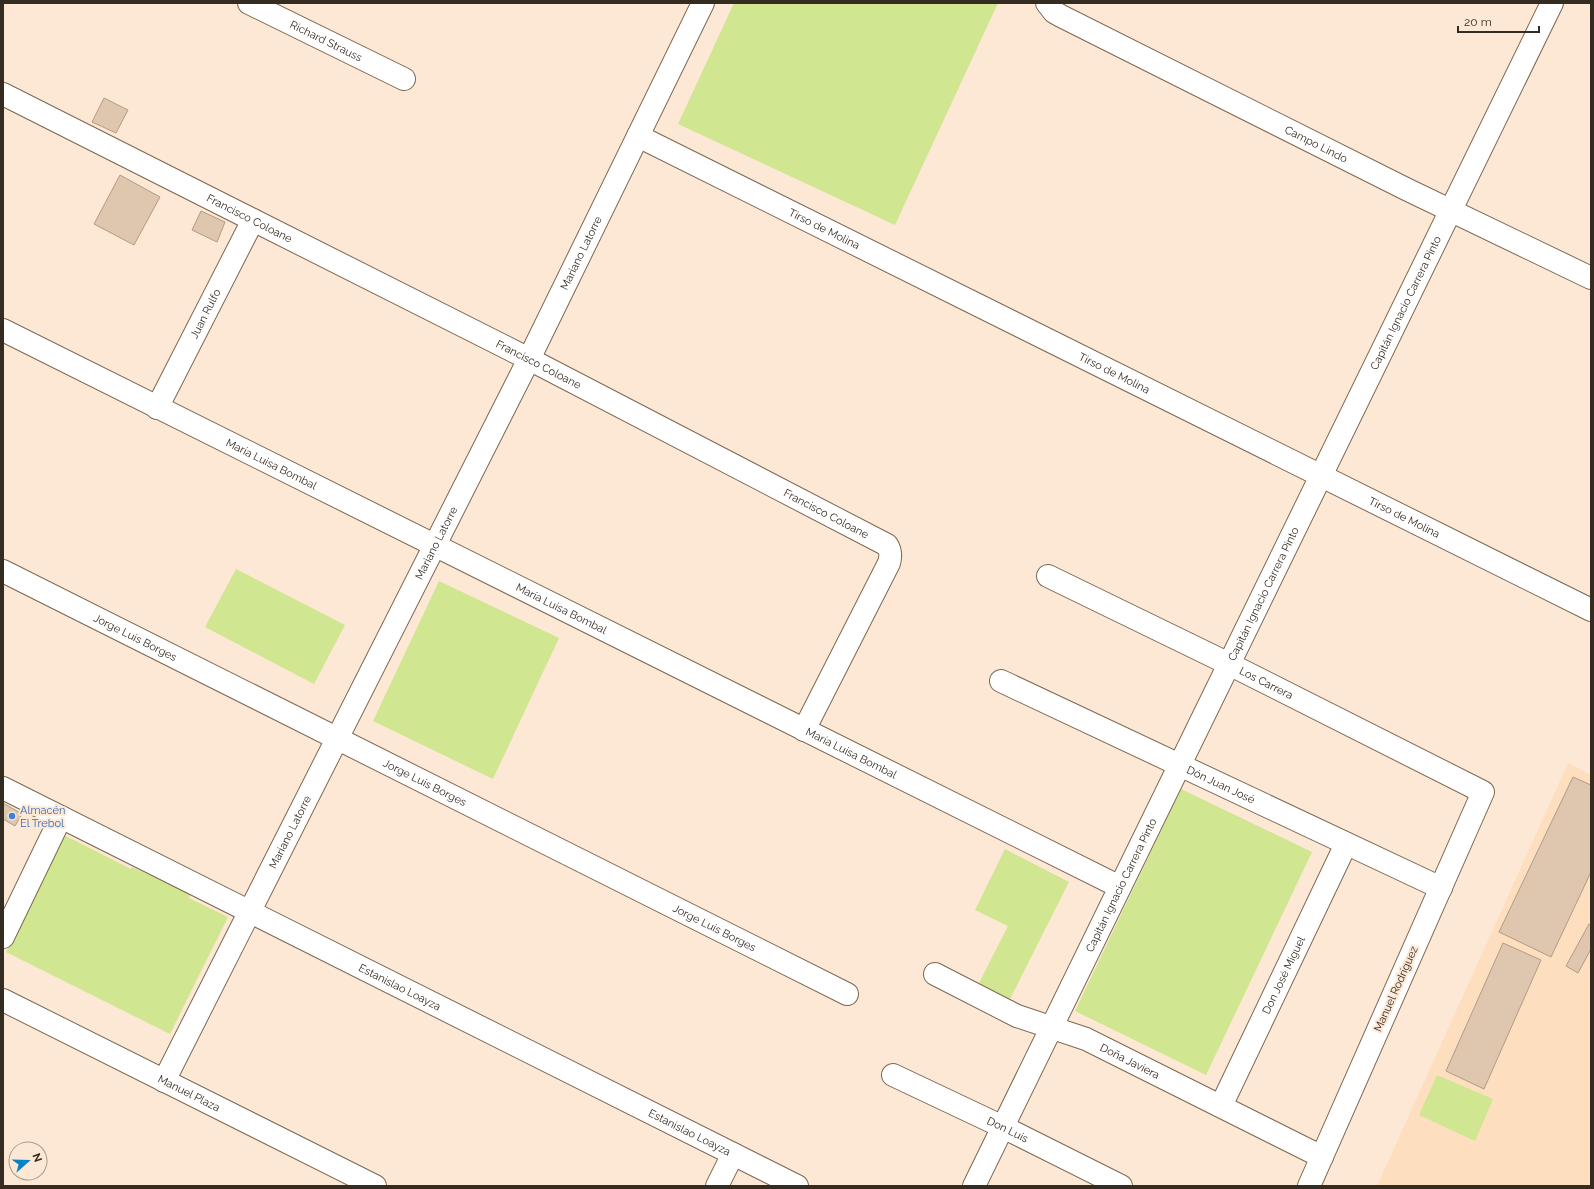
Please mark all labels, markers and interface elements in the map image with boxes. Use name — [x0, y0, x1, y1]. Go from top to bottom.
scale bar — [1458, 8, 1539, 34]
text: 20 m — [1464, 15, 1492, 29]
street label: Richard Strauss — [288, 18, 364, 64]
street label: Campo Lindo — [1283, 123, 1350, 165]
street label: Francisco Coloane — [205, 191, 295, 245]
street label: Tirso de Molina — [787, 205, 862, 252]
street label: Mariano Latorre — [557, 214, 604, 292]
street label: Capitán Ignacio Carrera Pinto — [1367, 233, 1444, 372]
street label: Juan Rulfo — [187, 286, 223, 340]
street label: Francisco Coloane — [494, 337, 584, 392]
street label: Tirso de Molina — [1077, 350, 1152, 396]
street label: María Luisa Bombal — [224, 436, 319, 492]
street label: Francisco Coloane — [782, 486, 871, 541]
street label: Tirso de Molina — [1367, 494, 1442, 540]
street label: Mariano Latorre — [412, 504, 460, 582]
street label: Capitán Ignacio Carrera Pinto — [1225, 524, 1302, 663]
street label: María Luisa Bombal — [514, 580, 609, 637]
street label: Jorge Luis Borges — [92, 611, 179, 664]
street label: Los Carrera — [1237, 664, 1295, 702]
street label: María Luisa Bombal — [804, 725, 899, 781]
street label: Jorge Luis Borges — [381, 756, 469, 809]
street label: Dón Juan José — [1185, 763, 1257, 806]
street label: Mariano Latorre — [266, 793, 314, 871]
place label: Almacén El Trebol — [20, 804, 65, 830]
marker: Almacén El Trebol — [7, 811, 17, 821]
street label: Capitán Ignacio Carrera Pinto — [1083, 816, 1159, 954]
street label: Jorge Luis Borges — [671, 901, 758, 954]
street label: Don José Miguel — [1259, 934, 1308, 1016]
street label: Manuel Rodríguez — [1371, 944, 1421, 1034]
street label: Estanislao Loayza — [357, 961, 443, 1013]
street label: Doña Javiera — [1098, 1041, 1162, 1081]
street label: Manuel Plaza — [156, 1072, 222, 1114]
street label: Estanislao Loayza — [646, 1106, 733, 1158]
street label: Don Luis — [985, 1114, 1031, 1145]
north arrow — [8, 1141, 48, 1181]
text: N — [29, 1152, 44, 1164]

